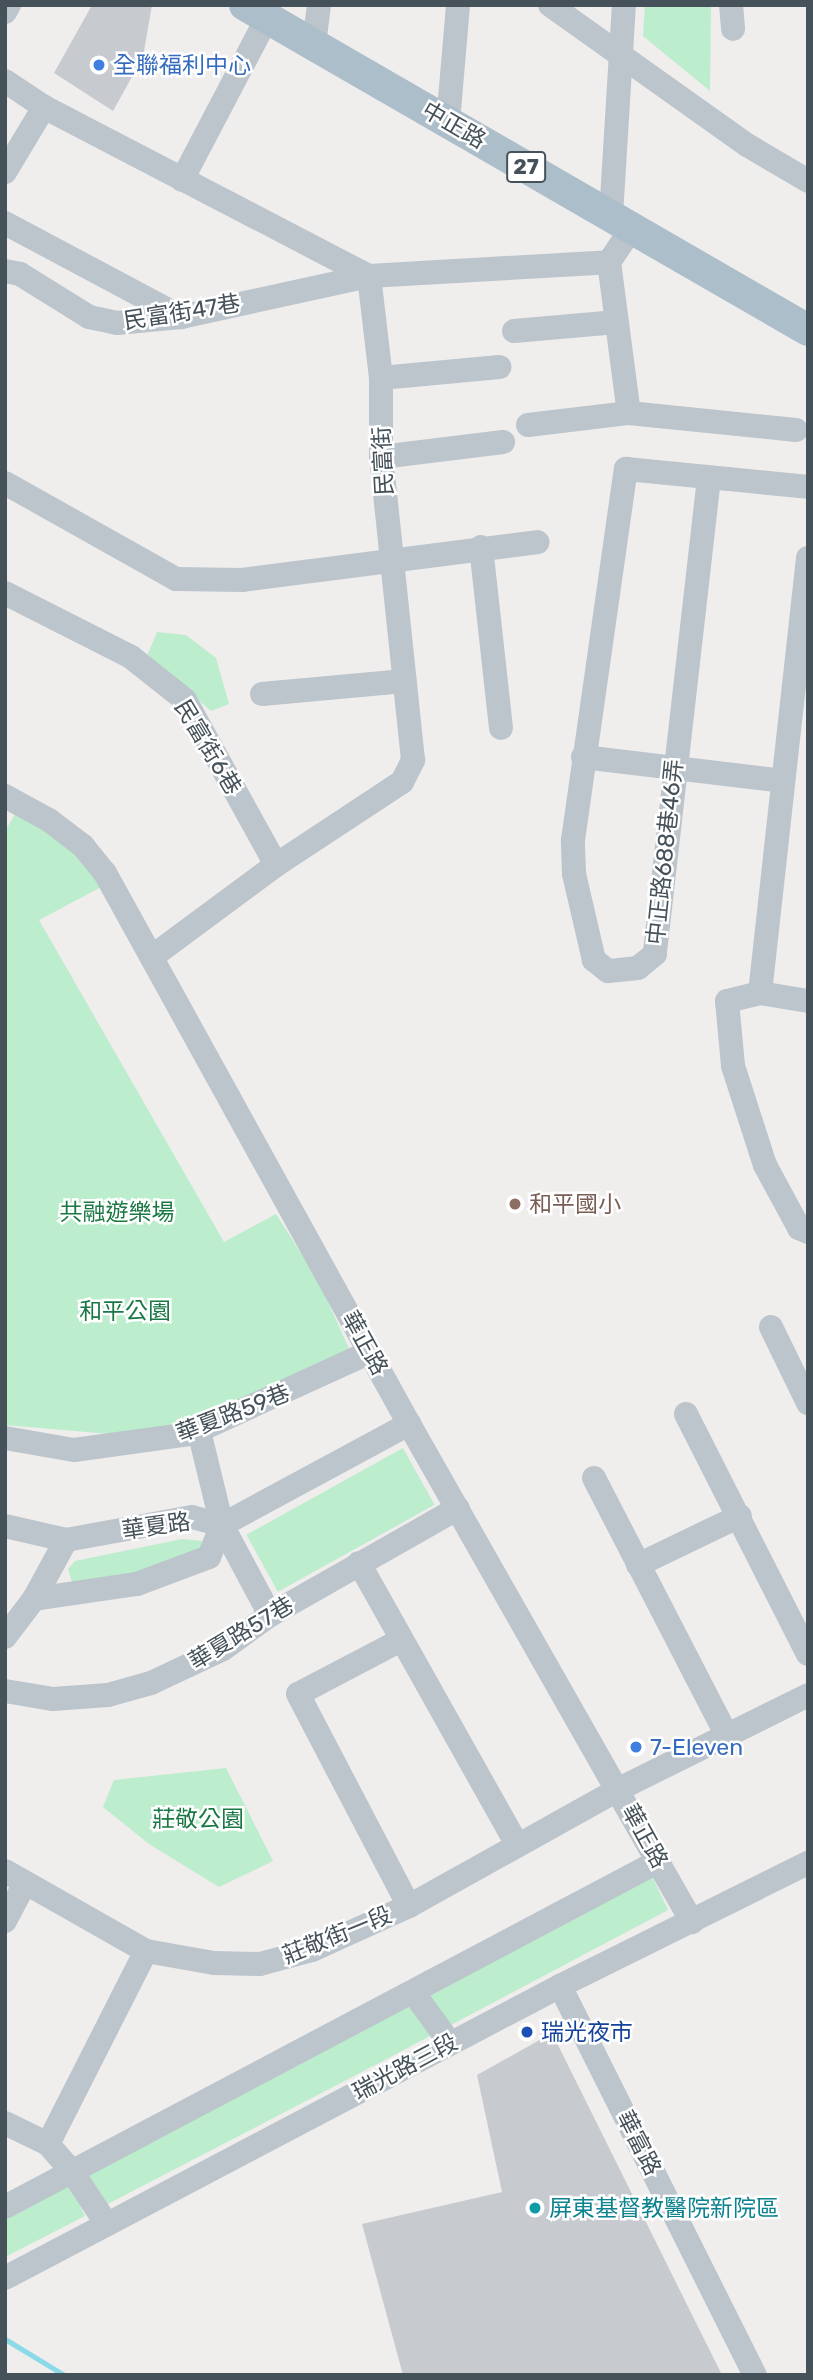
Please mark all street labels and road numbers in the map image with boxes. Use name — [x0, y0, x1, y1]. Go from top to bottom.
street label: 中正路 — [417, 96, 491, 154]
road number: 27 — [505, 150, 547, 184]
street label: 民富街47巷 — [122, 289, 242, 335]
street label: 民富街 — [367, 426, 399, 496]
street label: 民富街6巷 — [169, 695, 247, 799]
street label: 中正路688巷46弄 — [642, 758, 688, 946]
street label: 華正路 — [336, 1306, 394, 1380]
street label: 華夏路59巷 — [172, 1379, 294, 1447]
street label: 華夏路 — [120, 1508, 192, 1544]
street label: 華夏路57巷 — [184, 1591, 298, 1675]
street label: 華正路 — [616, 1799, 674, 1873]
street label: 莊敬街一段 — [279, 1901, 395, 1969]
street label: 瑞光路三段 — [348, 2028, 462, 2106]
street label: 華富路 — [611, 2106, 667, 2180]

